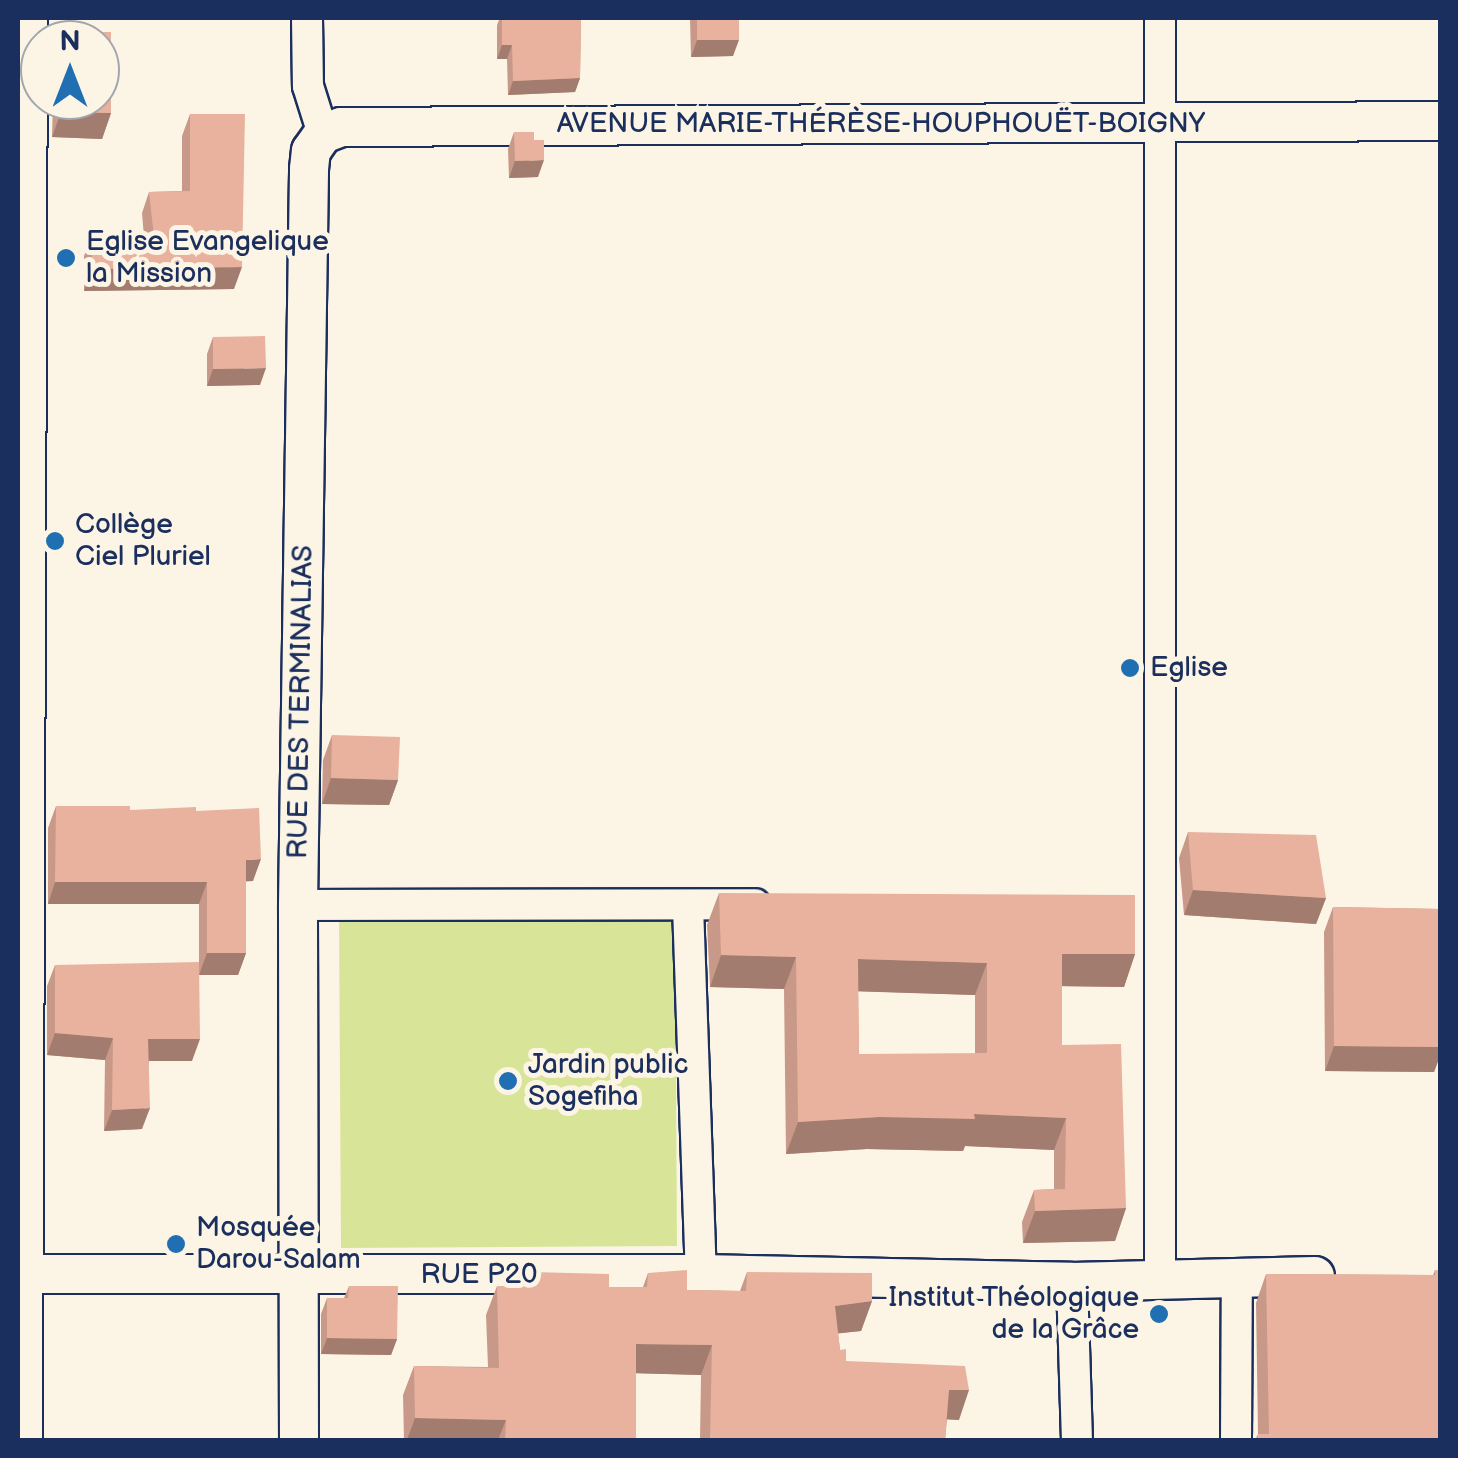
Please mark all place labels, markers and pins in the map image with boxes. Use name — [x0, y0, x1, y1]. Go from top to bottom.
place label: Eglise Evangelique la Mission — [86, 225, 329, 291]
marker: Eglise Evangelique la Mission — [55, 247, 77, 269]
place label: Collège Ciel Pluriel — [75, 508, 211, 574]
marker: Collège Ciel Pluriel — [44, 530, 66, 552]
place label: Eglise — [1150, 651, 1228, 685]
marker: Eglise — [1119, 657, 1141, 679]
place label: Jardin public Sogefiha — [528, 1048, 688, 1114]
marker: Jardin public Sogefiha — [497, 1070, 519, 1092]
place label: Mosquée Darou-Salam — [196, 1211, 361, 1277]
marker: Mosquée Darou-Salam — [165, 1233, 187, 1255]
place label: Institut Théologique de la Grâce — [888, 1281, 1139, 1347]
marker: Institut Théologique de la Grâce — [1148, 1303, 1170, 1325]

